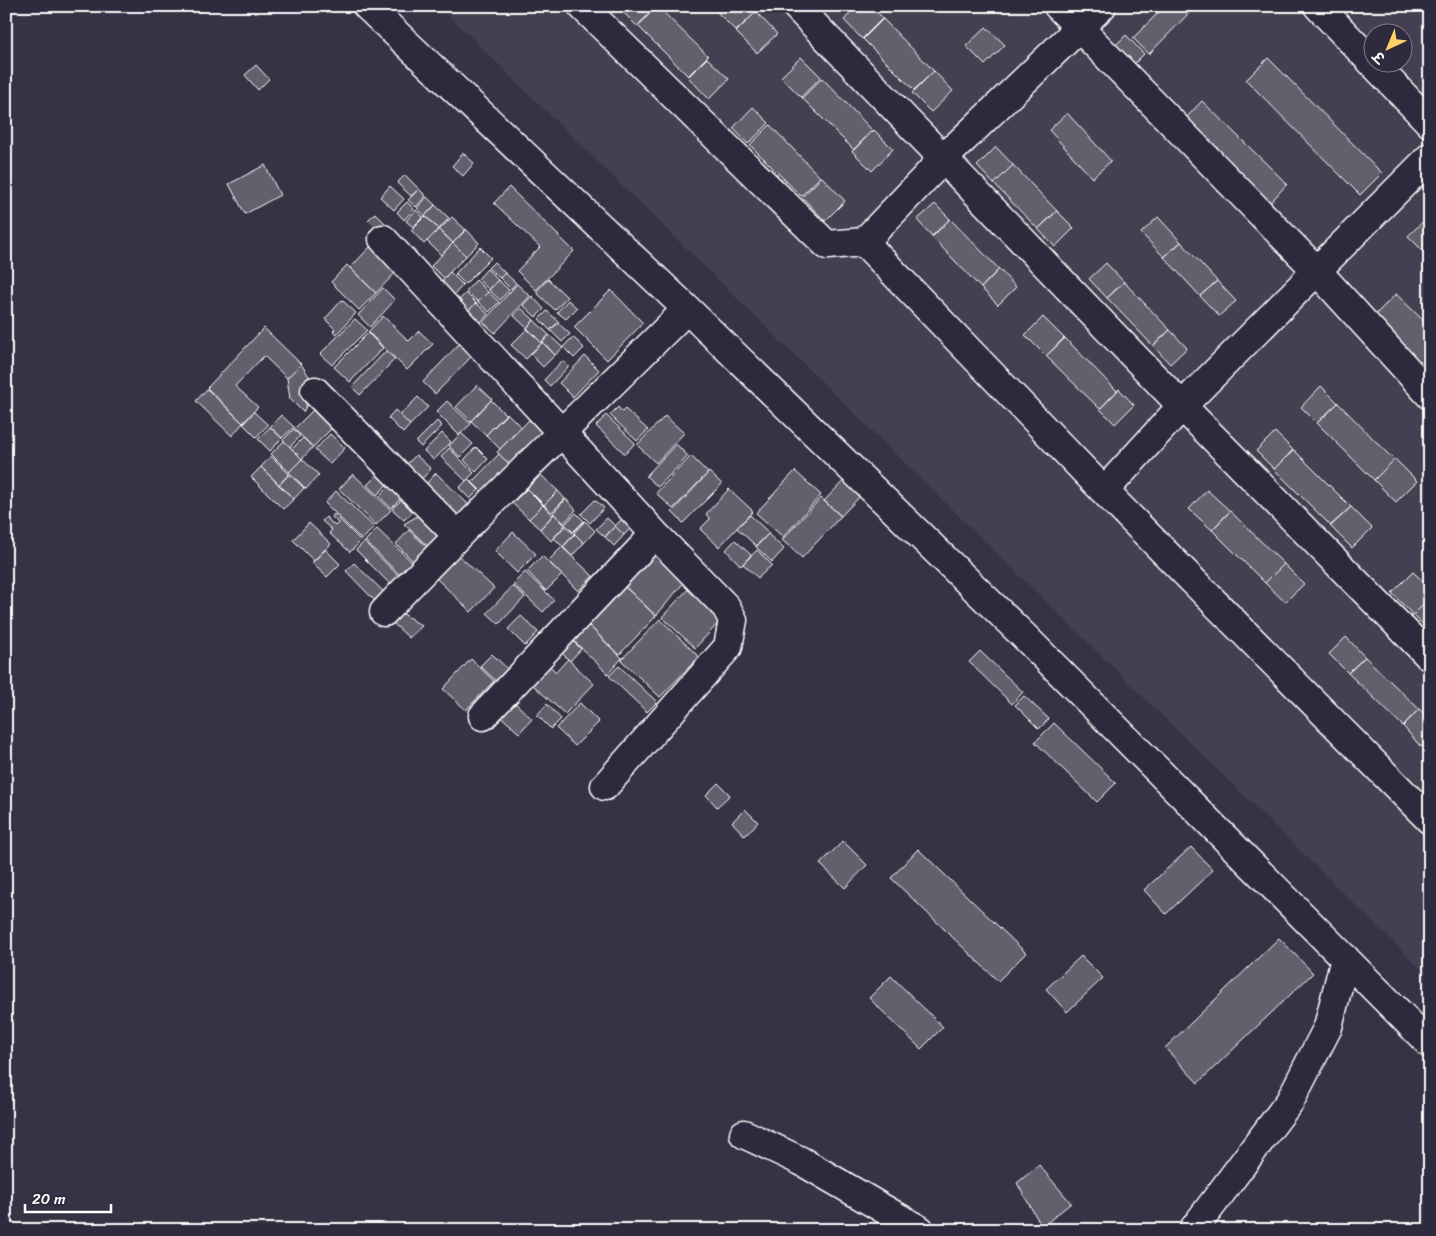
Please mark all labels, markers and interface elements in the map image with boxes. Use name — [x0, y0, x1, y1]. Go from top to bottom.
north arrow — [1364, 22, 1414, 72]
text: उ — [1366, 44, 1393, 71]
scale bar — [25, 1181, 111, 1213]
text: 20 m — [32, 1186, 66, 1212]

